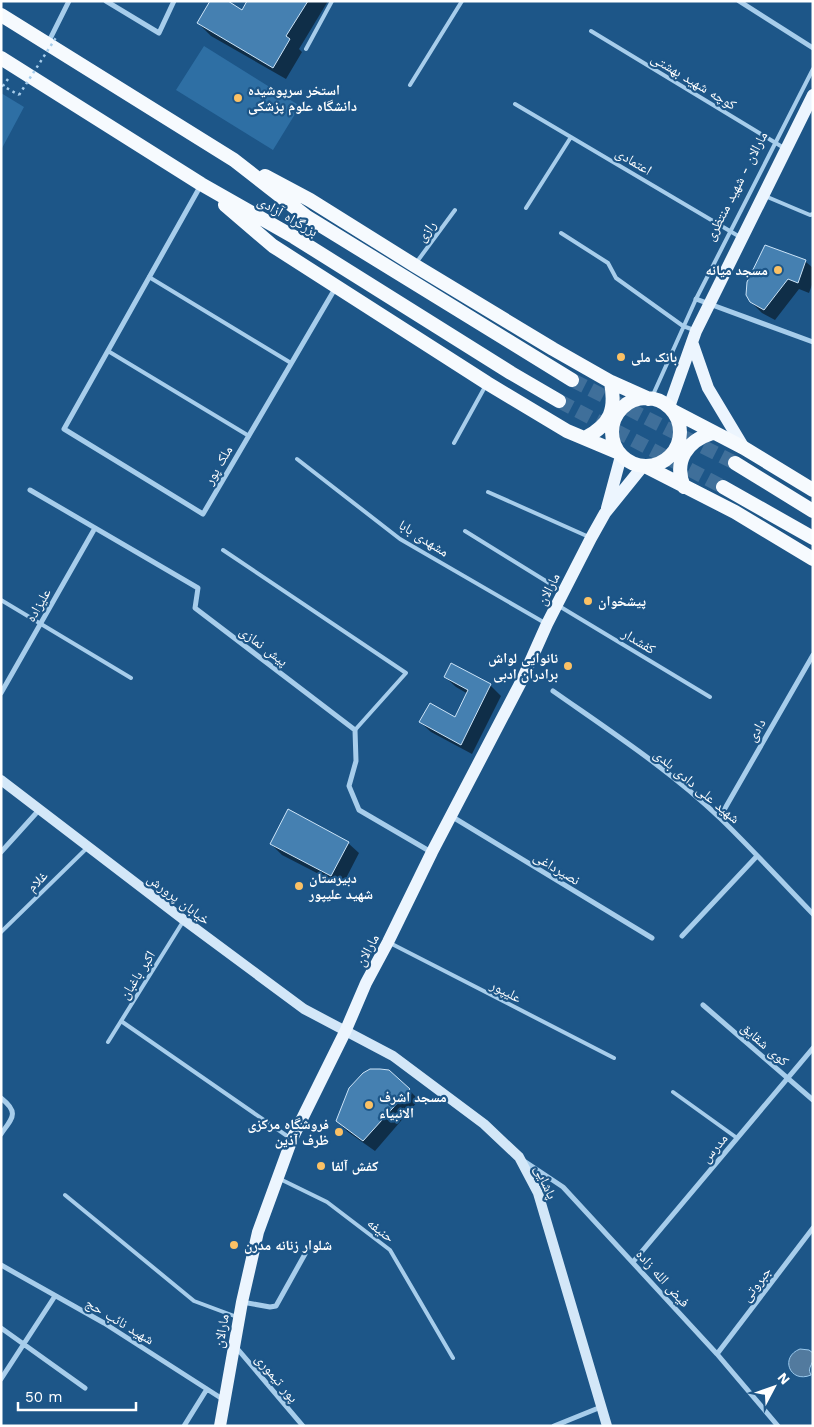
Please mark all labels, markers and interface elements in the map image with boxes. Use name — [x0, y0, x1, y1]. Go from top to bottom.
street label: کوچه شهید بهشتی — [648, 49, 740, 114]
place label: استخر سرپوشیده دانشگاه علوم پزشکی — [248, 82, 357, 116]
marker: استخر سرپوشیده دانشگاه علوم پزشکی — [232, 92, 244, 104]
street label: مارالان - شهید منتظری — [702, 129, 771, 244]
street label: اعتمادی — [613, 144, 655, 179]
street label: بزرگراه آزادی — [255, 192, 321, 241]
street label: رازی — [413, 217, 440, 246]
place label: مسجد میانه — [706, 262, 768, 278]
marker: مسجد میانه — [772, 264, 784, 276]
place label: بانک ملی — [631, 349, 677, 366]
marker: بانک ملی — [615, 351, 627, 363]
street label: ملک پور — [200, 443, 236, 489]
street label: مشهدی بابا — [396, 516, 452, 560]
street label: مارالان — [533, 570, 564, 608]
street label: علیزاده — [22, 585, 55, 625]
place label: پیشخوان — [598, 593, 646, 610]
marker: پیشخوان — [582, 595, 594, 607]
street label: پیش نمازی — [236, 623, 291, 670]
street label: کفشدار — [618, 624, 659, 658]
place label: نانوایی لواش برادران ادبی — [488, 650, 558, 683]
marker: نانوایی لواش برادران ادبی — [562, 660, 574, 672]
street label: دادی — [743, 716, 770, 745]
street label: شهید علی دادی بلدی — [650, 746, 743, 827]
street label: نصیرداغی — [530, 848, 583, 889]
street label: غلام — [23, 867, 52, 896]
street label: خیابان پرورش — [144, 870, 214, 929]
place label: دبیرستان شهید علیپور — [308, 870, 373, 903]
marker: دبیرستان شهید علیپور — [293, 880, 305, 892]
street label: مارالان — [352, 931, 383, 969]
street label: اکبر باغبان — [116, 948, 159, 1003]
street label: علیپور — [486, 976, 524, 1007]
street label: کوی شقایق — [737, 1019, 792, 1071]
place label: مسجد اشرف الانبیاء — [379, 1089, 447, 1122]
marker: مسجد اشرف الانبیاء — [363, 1099, 375, 1111]
place label: فروشگاه مرکزی ظرف آذین — [247, 1116, 329, 1149]
marker: فروشگاه مرکزی ظرف آذین — [333, 1126, 345, 1138]
street label: مدرس — [697, 1130, 731, 1166]
place label: کفش آلفا — [331, 1158, 378, 1175]
marker: کفش آلفا — [315, 1160, 327, 1172]
street label: پاشایی — [530, 1163, 561, 1202]
street label: حنیفه — [364, 1215, 398, 1246]
place label: شلوار زنانه مدرن — [244, 1237, 332, 1254]
marker: شلوار زنانه مدرن — [228, 1239, 240, 1251]
street label: فیض الله زاده — [632, 1246, 693, 1311]
street label: جبروتی — [738, 1263, 775, 1305]
street label: شهید نائب حج — [82, 1294, 157, 1349]
street label: مارالان — [210, 1313, 233, 1349]
street label: پور تیموری — [251, 1351, 302, 1406]
north arrow — [749, 1362, 799, 1412]
text: N — [774, 1369, 793, 1388]
scale bar — [18, 1380, 135, 1412]
text: 50 m — [25, 1388, 62, 1406]

